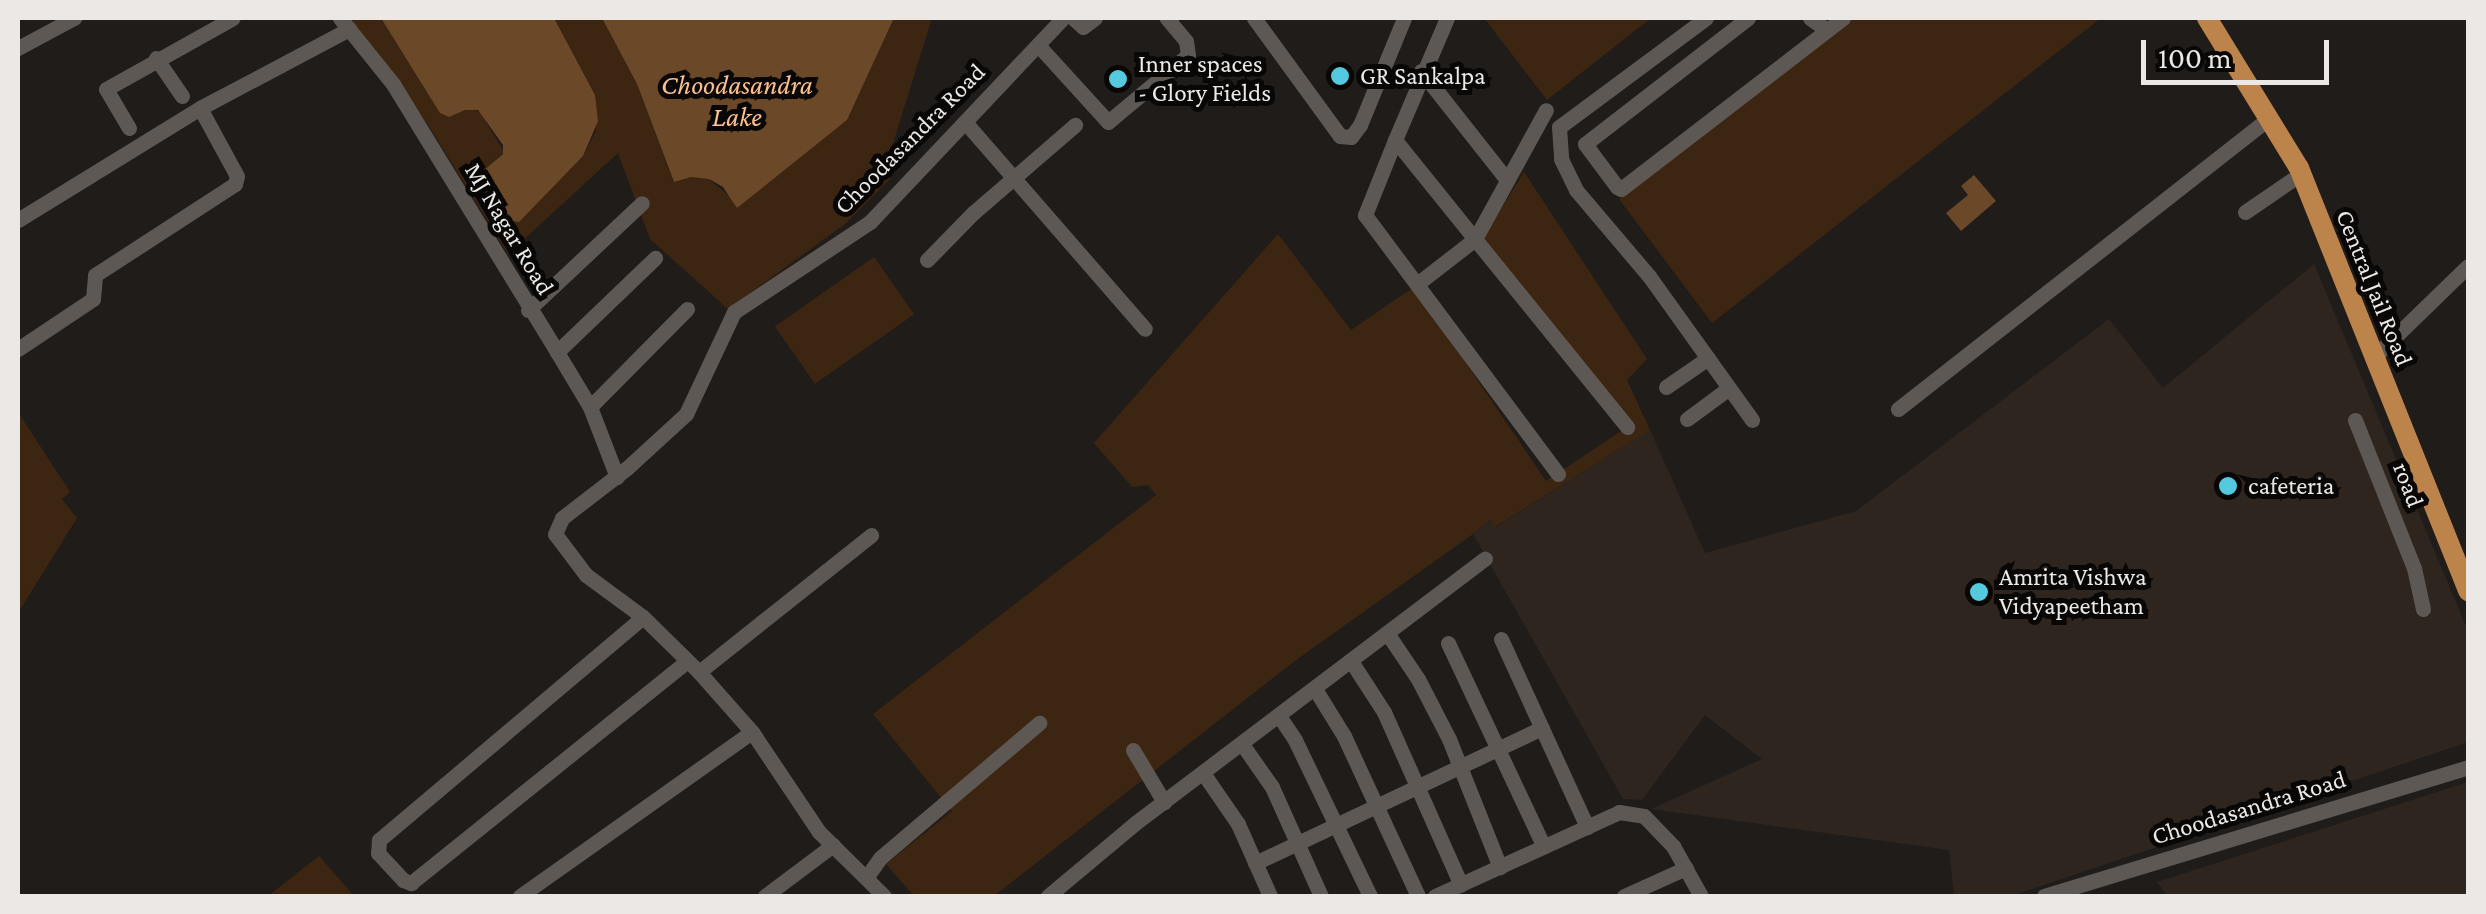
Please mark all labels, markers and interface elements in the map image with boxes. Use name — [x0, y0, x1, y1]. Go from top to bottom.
scale bar — [2146, 20, 2334, 82]
text: 100 m — [2158, 41, 2232, 74]
place label: Inner spaces - Glory Fields — [1138, 50, 1271, 109]
street label: Choodasandra Road — [828, 57, 992, 221]
place label: GR Sankalpa — [1360, 61, 1486, 91]
marker: GR Sankalpa — [1329, 65, 1351, 87]
water label: Choodasandra Lake — [661, 68, 813, 134]
marker: Inner spaces - Glory Fields — [1107, 68, 1129, 90]
street label: MJ Nagar Road — [458, 158, 560, 300]
street label: Central Jail Road — [2329, 205, 2419, 371]
street label: road — [2386, 458, 2430, 512]
place label: cafeteria — [2248, 471, 2334, 501]
marker: cafeteria — [2217, 475, 2239, 497]
place label: Amrita Vishwa Vidyapeetham — [1999, 563, 2147, 622]
marker: Amrita Vishwa Vidyapeetham — [1968, 581, 1990, 603]
street label: Choodasandra Road — [2148, 764, 2350, 852]

